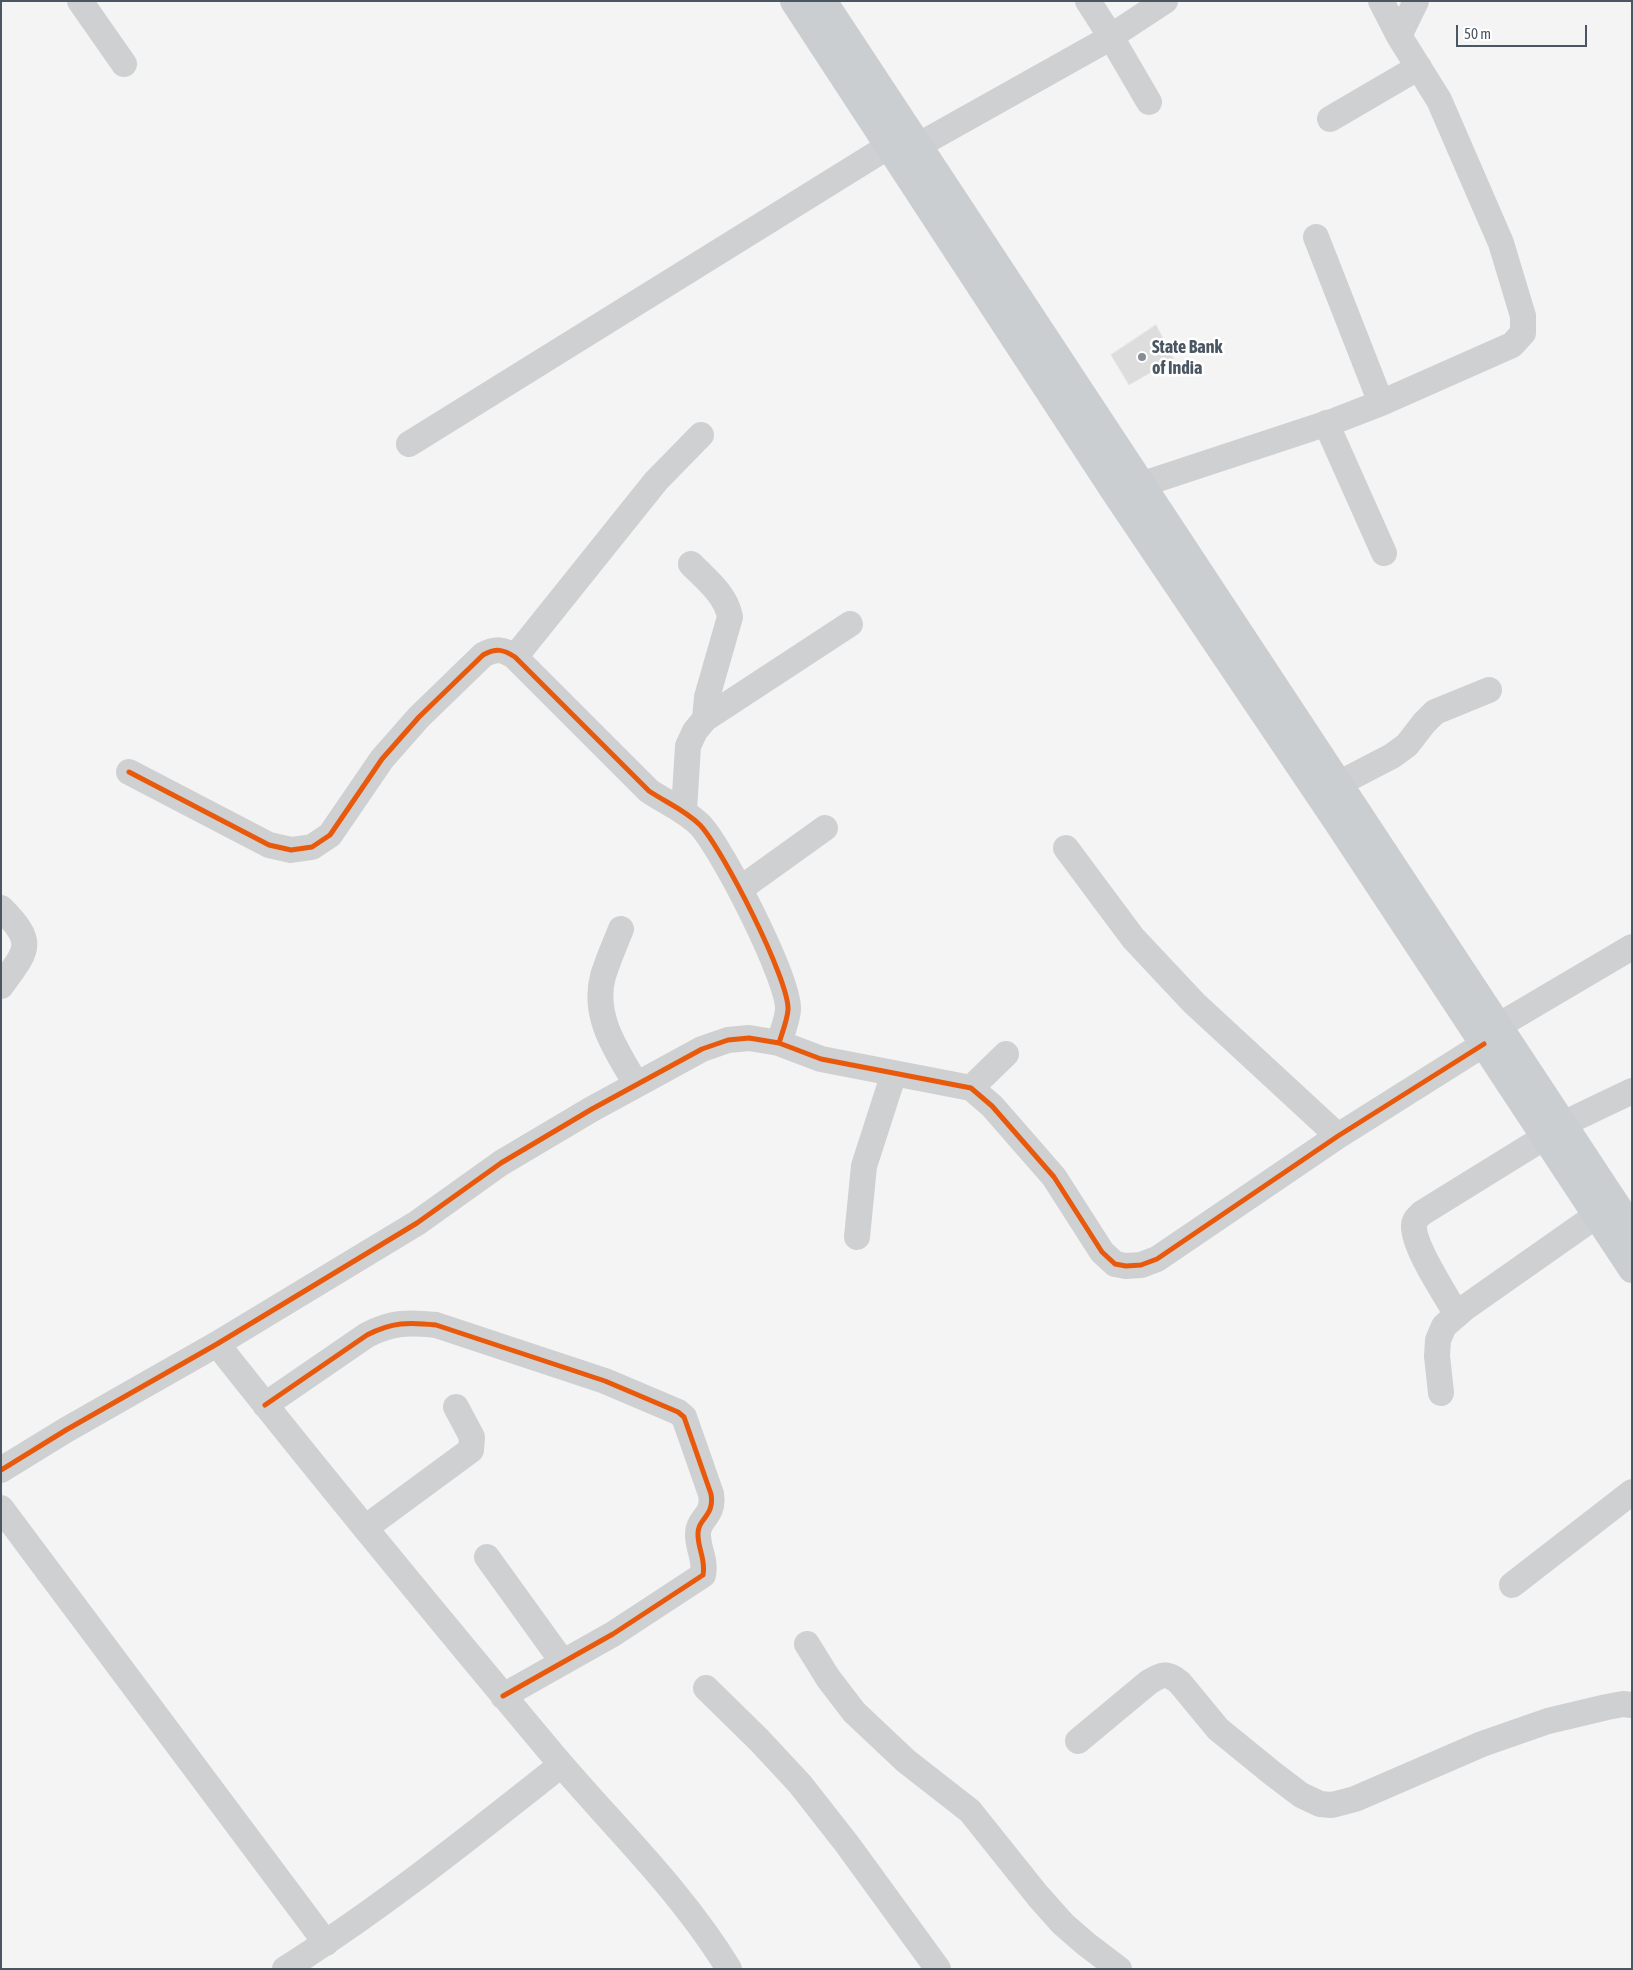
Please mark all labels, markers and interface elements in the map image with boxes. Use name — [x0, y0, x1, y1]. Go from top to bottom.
scale bar — [1458, 15, 1589, 47]
text: 50 m — [1464, 25, 1491, 42]
place label: State Bank of India — [1152, 336, 1222, 378]
marker: State Bank of India — [1136, 351, 1148, 363]

